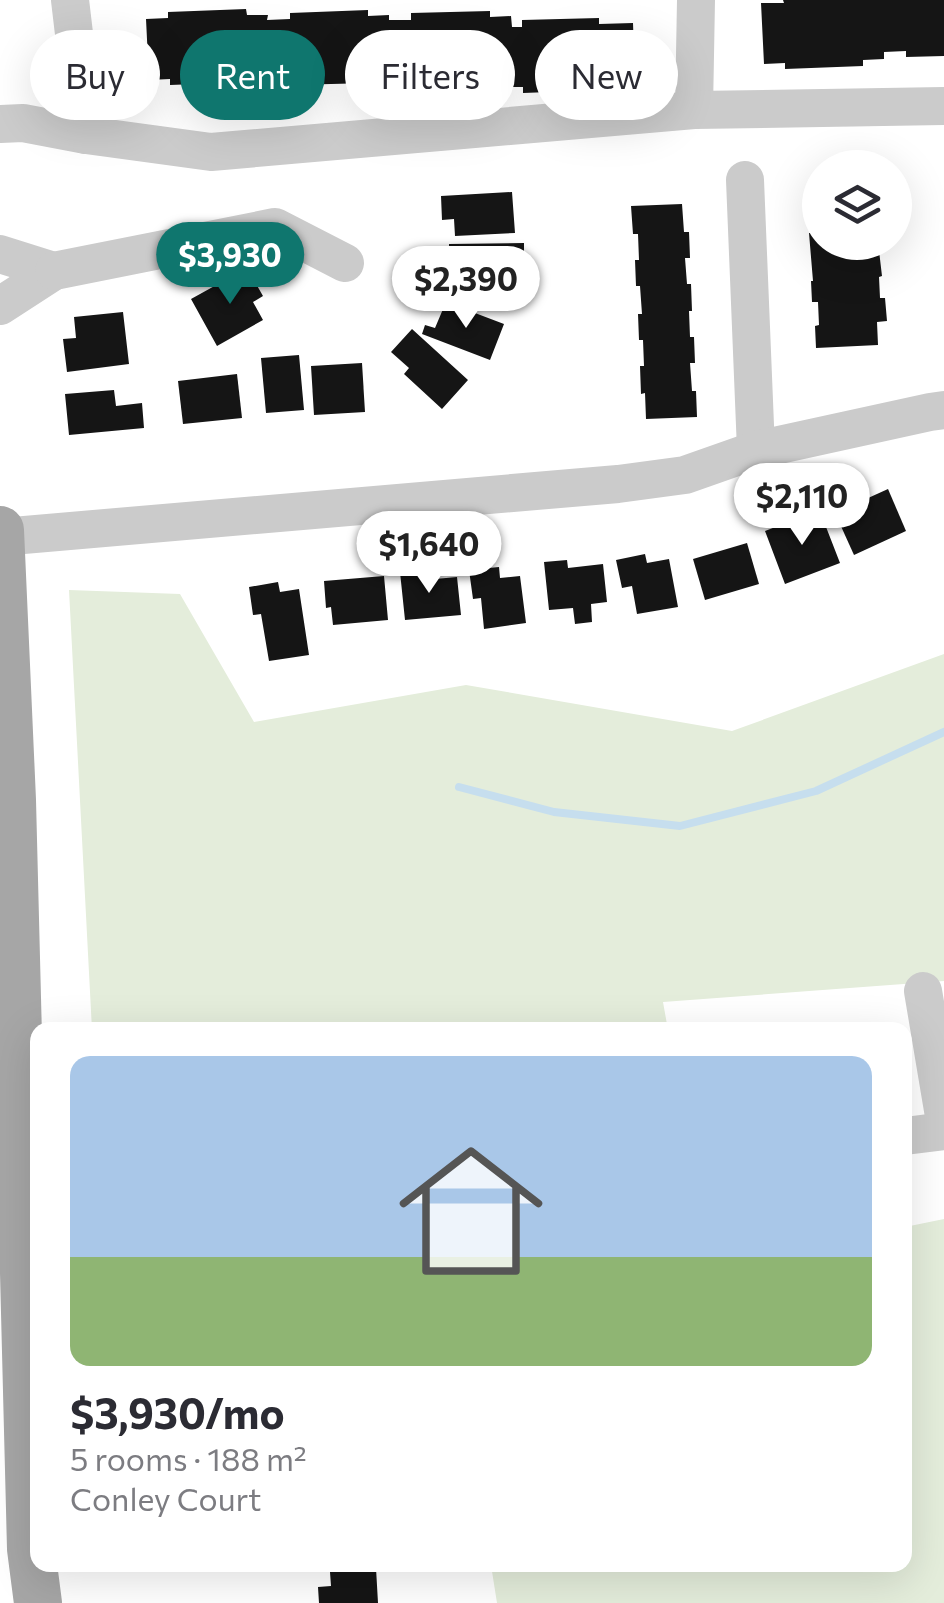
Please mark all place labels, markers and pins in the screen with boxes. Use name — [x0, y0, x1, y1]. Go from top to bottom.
pin: $3,930 — [149, 222, 311, 307]
pin: $2,390 — [385, 246, 547, 331]
pin: $2,110 — [721, 463, 883, 548]
pin: $1,640 — [348, 511, 510, 596]

